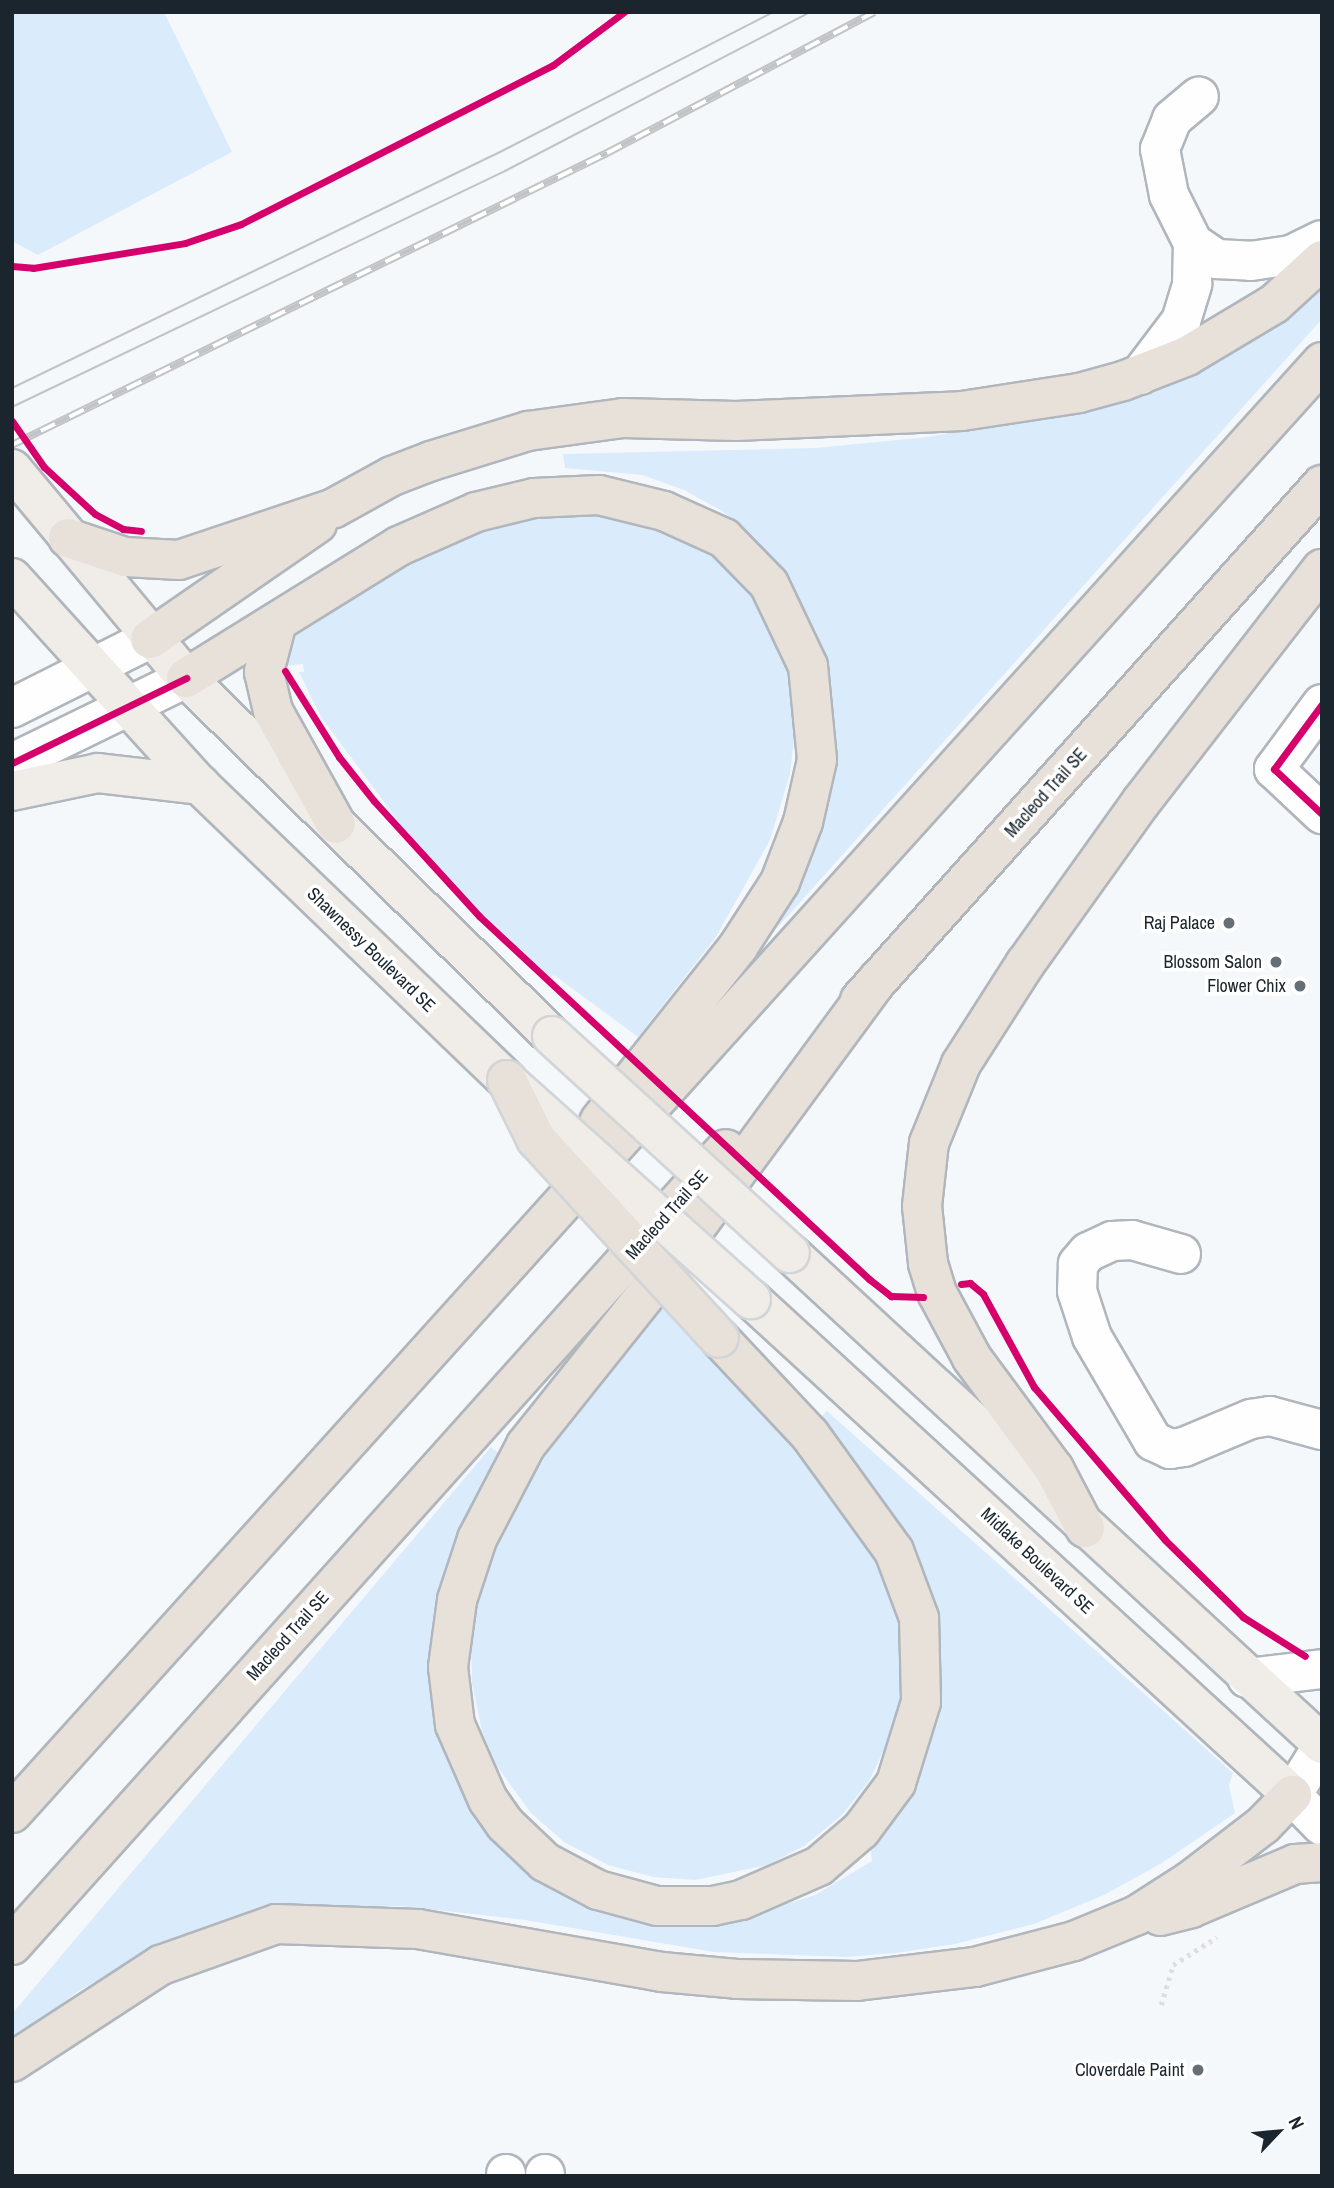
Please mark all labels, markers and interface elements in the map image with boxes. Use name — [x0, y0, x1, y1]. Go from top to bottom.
street label: Macleod Trail SE — [1000, 744, 1092, 842]
street label: Shawnessy Boulevard SE — [302, 883, 440, 1017]
place label: Raj Palace — [1144, 912, 1215, 934]
marker: Raj Palace — [1221, 915, 1237, 931]
place label: Blossom Salon — [1164, 951, 1262, 973]
marker: Blossom Salon — [1268, 954, 1284, 970]
place label: Flower Chix — [1207, 975, 1286, 997]
marker: Flower Chix — [1292, 978, 1308, 994]
street label: Macleod Trail SE — [621, 1166, 713, 1264]
street label: Midlake Boulevard SE — [976, 1503, 1098, 1619]
street label: Macleod Trail SE — [242, 1587, 334, 1685]
place label: Cloverdale Paint — [1075, 2059, 1184, 2081]
marker: Cloverdale Paint — [1190, 2062, 1206, 2078]
north arrow — [1243, 2097, 1313, 2167]
text: N — [1283, 2112, 1311, 2134]

